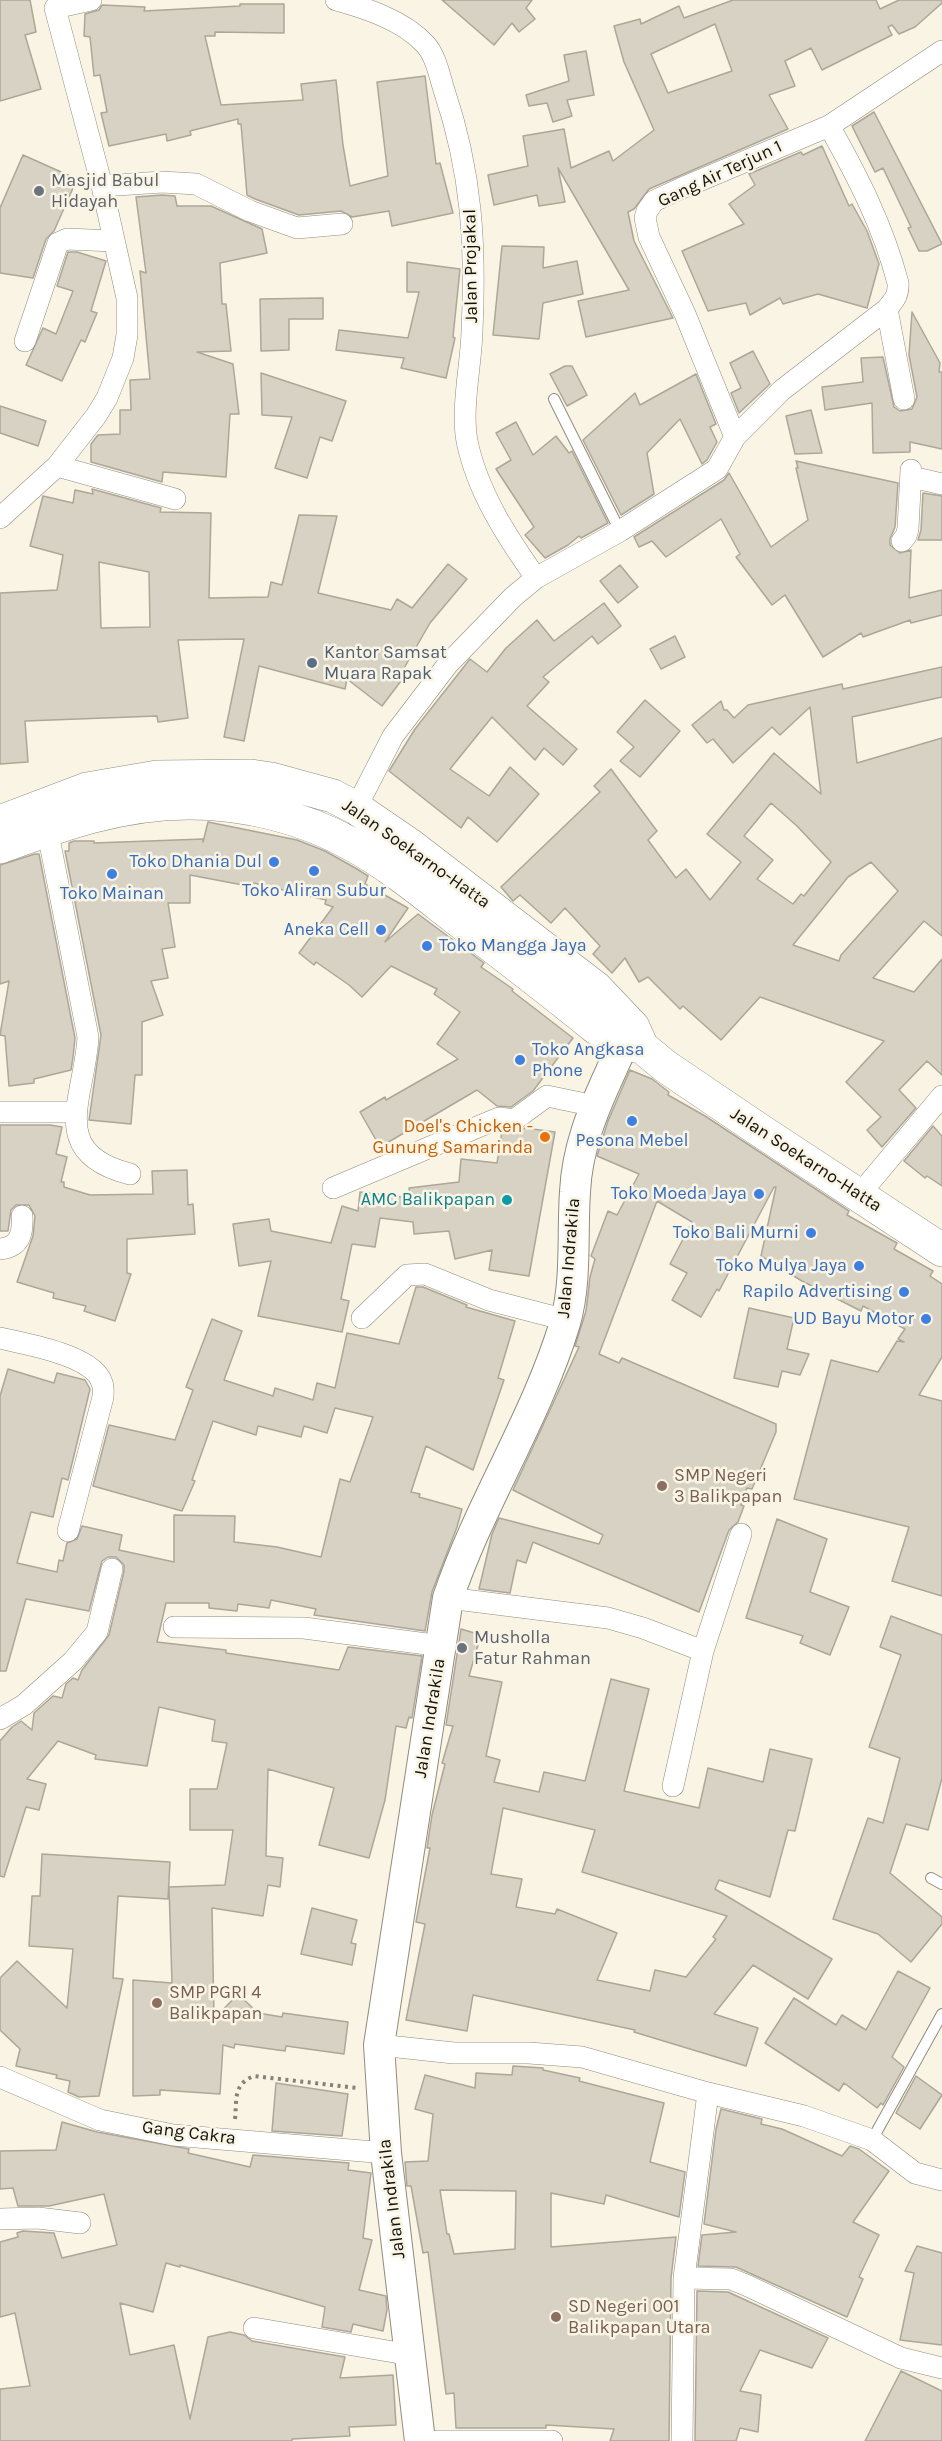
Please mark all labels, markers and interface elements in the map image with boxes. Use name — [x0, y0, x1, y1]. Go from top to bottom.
street label: Gang Air Terjun 1 — [655, 136, 785, 212]
place label: Masjid Babul Hidayah — [51, 170, 159, 213]
marker: Masjid Babul Hidayah — [32, 184, 46, 198]
street label: Jalan Projakal — [459, 209, 483, 323]
place label: Kantor Samsat Muara Rapak — [324, 642, 447, 684]
marker: Kantor Samsat Muara Rapak — [305, 656, 319, 670]
street label: Jalan Soekarno-Hatta — [338, 795, 494, 913]
place label: Toko Dhania Dul — [129, 851, 262, 873]
marker: Toko Dhania Dul — [267, 855, 281, 869]
marker: Toko Aliran Subur — [307, 864, 321, 878]
marker: Toko Mainan — [105, 867, 119, 881]
place label: Toko Aliran Subur — [242, 880, 386, 902]
place label: Toko Mainan — [60, 883, 164, 905]
place label: Aneka Cell — [284, 919, 369, 941]
marker: Aneka Cell — [374, 923, 388, 937]
place label: Toko Mangga Jaya — [439, 935, 587, 957]
marker: Toko Mangga Jaya — [420, 939, 434, 953]
place label: Toko Angkasa Phone — [532, 1039, 644, 1082]
marker: Toko Angkasa Phone — [513, 1053, 527, 1067]
street label: Jalan Soekarno-Hatta — [726, 1103, 886, 1217]
marker: Pesona Mebel — [625, 1114, 639, 1128]
place label: Doel's Chicken - Gunung Samarinda — [373, 1116, 533, 1158]
marker: Doel's Chicken - Gunung Samarinda — [538, 1130, 552, 1144]
place label: Pesona Mebel — [576, 1130, 688, 1152]
place label: Toko Moeda Jaya — [611, 1183, 747, 1205]
marker: Toko Moeda Jaya — [752, 1187, 766, 1201]
place label: AMC Balikpapan — [361, 1189, 495, 1211]
marker: AMC Balikpapan — [500, 1193, 514, 1207]
street label: Jalan Indrakila — [553, 1197, 585, 1319]
place label: Toko Bali Murni — [673, 1222, 799, 1244]
marker: Toko Bali Murni — [804, 1226, 818, 1240]
place label: Toko Mulya Jaya — [716, 1255, 847, 1277]
marker: Toko Mulya Jaya — [852, 1259, 866, 1273]
place label: Rapilo Advertising — [742, 1281, 892, 1303]
marker: Rapilo Advertising — [897, 1285, 911, 1299]
place label: UD Bayu Motor — [793, 1308, 914, 1330]
marker: UD Bayu Motor — [919, 1312, 933, 1326]
place label: SMP Negeri 3 Balikpapan — [674, 1465, 782, 1508]
marker: SMP Negeri 3 Balikpapan — [655, 1479, 669, 1493]
place label: Musholla Fatur Rahman — [474, 1627, 591, 1670]
marker: Musholla Fatur Rahman — [455, 1641, 469, 1655]
street label: Jalan Indrakila — [410, 1657, 450, 1779]
place label: SMP PGRI 4 Balikpapan — [169, 1982, 262, 2024]
marker: SMP PGRI 4 Balikpapan — [150, 1996, 164, 2010]
street label: Gang Cakra — [141, 2117, 237, 2149]
street label: Jalan Indrakila — [374, 2138, 410, 2260]
place label: SD Negeri 001 Balikpapan Utara — [568, 2296, 710, 2338]
marker: SD Negeri 001 Balikpapan Utara — [549, 2310, 563, 2324]

